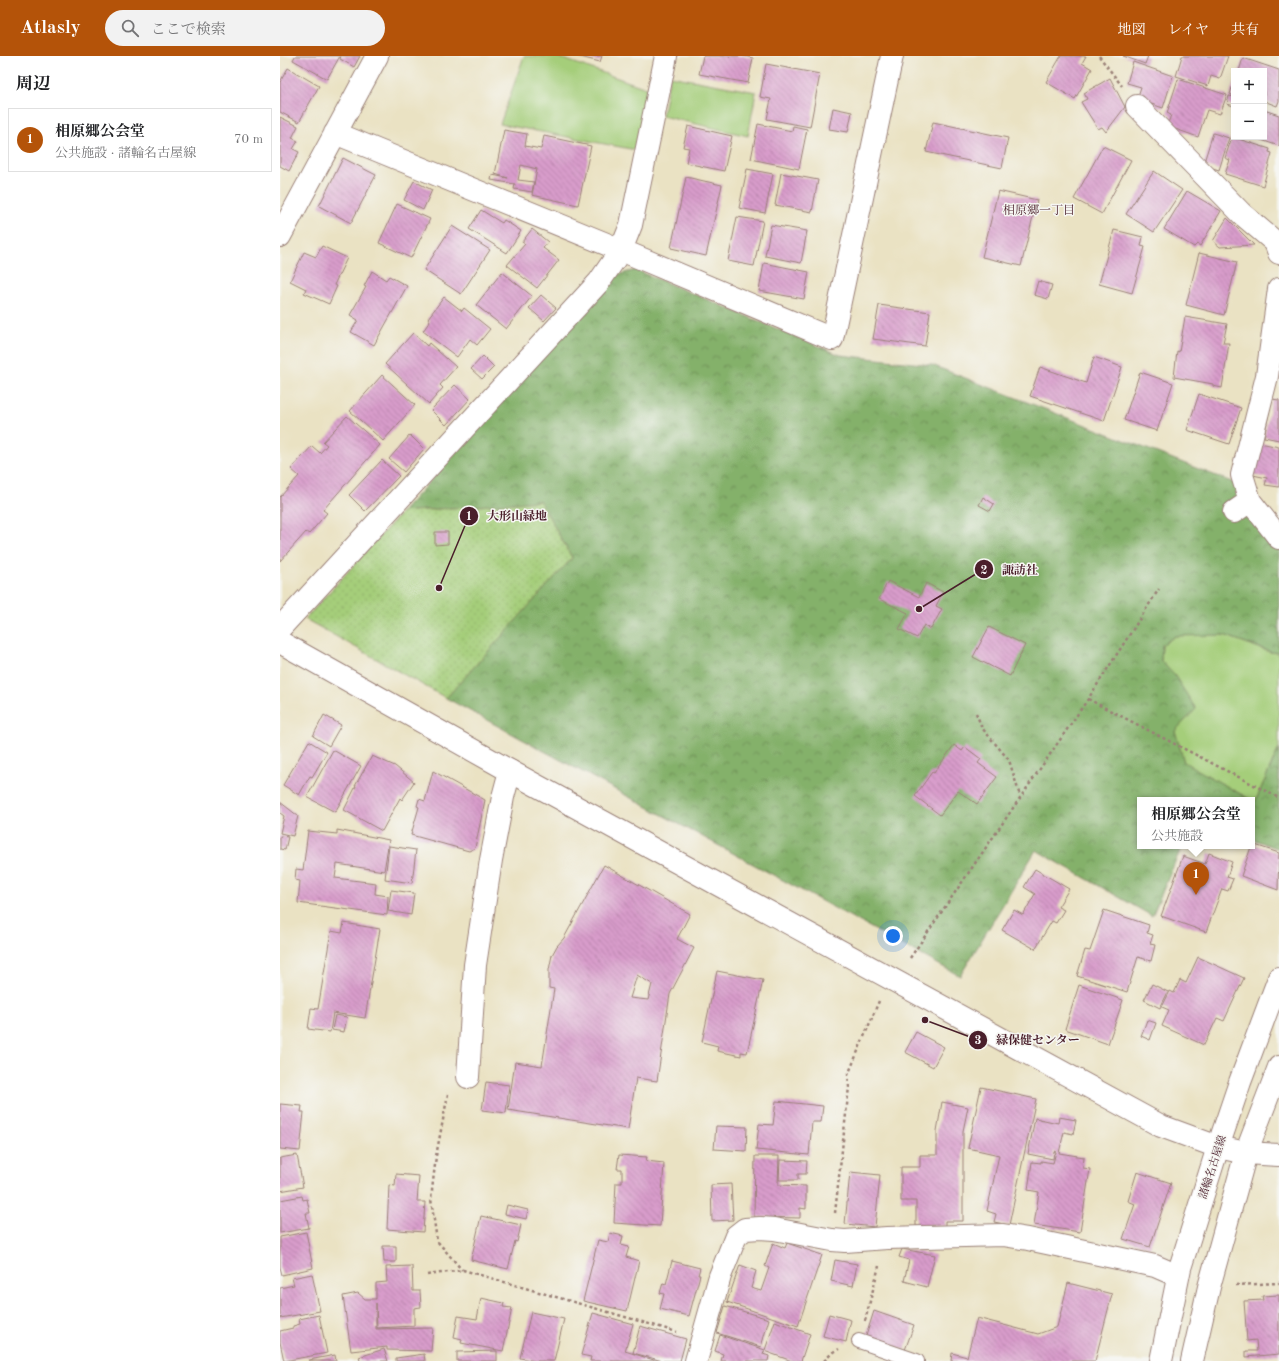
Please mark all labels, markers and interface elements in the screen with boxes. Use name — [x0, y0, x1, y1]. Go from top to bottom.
search box — [105, 10, 385, 46]
icon: search — [119, 17, 141, 39]
text: Atlasly — [20, 19, 81, 38]
text: ここで検索 — [151, 23, 226, 38]
text: 地図 — [1118, 23, 1146, 37]
text: レイヤ — [1168, 23, 1209, 37]
text: 共有 — [1231, 23, 1259, 37]
map controls — [1231, 68, 1267, 140]
button: + — [1231, 68, 1267, 104]
text: 周辺 — [16, 76, 50, 93]
button: − — [1231, 104, 1267, 140]
text: 相原郷公会堂 — [55, 125, 145, 140]
text: 1 — [26, 133, 34, 146]
text: 70 m — [234, 133, 263, 146]
text: 公共施設 · 諸輪名古屋線 — [55, 147, 196, 160]
district label: 相原郷一丁目 — [1003, 203, 1075, 217]
callout: 大形山緑地 — [459, 504, 555, 528]
text: 大形山緑地 — [487, 509, 547, 523]
text: 1 — [466, 511, 472, 523]
callout: 諏訪社 — [974, 557, 1046, 581]
text: 諏訪社 — [1002, 563, 1038, 577]
text: 2 — [981, 565, 988, 577]
popup — [1137, 797, 1255, 849]
text: 相原郷公会堂 — [1151, 808, 1241, 823]
text: 公共施設 — [1151, 830, 1203, 843]
pin: 1 — [1183, 862, 1209, 895]
your location — [883, 926, 903, 946]
callout: 緑保健センター — [968, 1028, 1088, 1052]
text: 緑保健センター — [996, 1033, 1080, 1047]
text: 3 — [975, 1035, 982, 1047]
street label: 諸輪名古屋線 — [1196, 1134, 1229, 1201]

